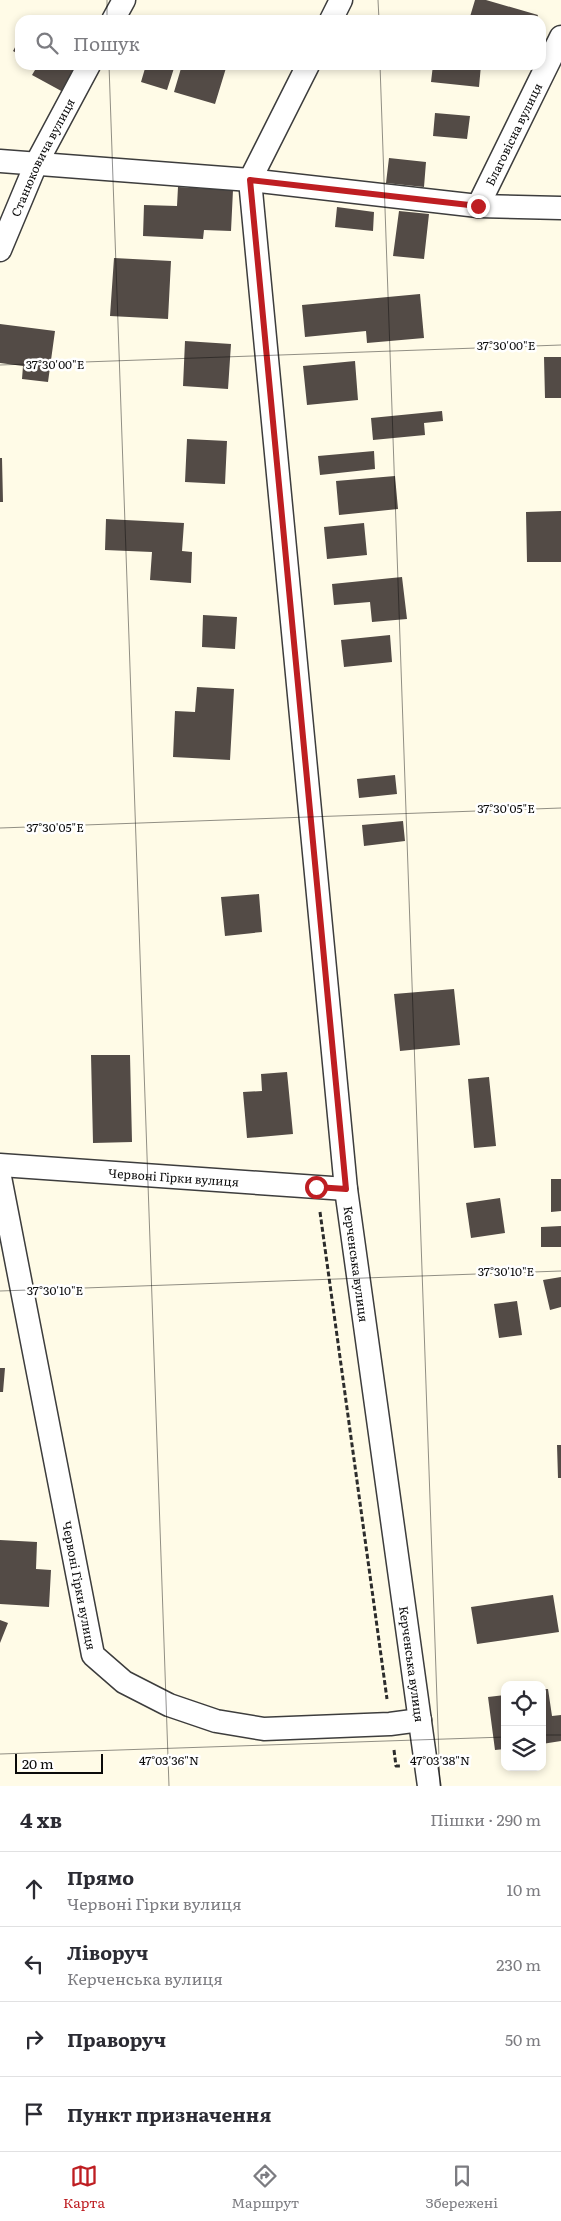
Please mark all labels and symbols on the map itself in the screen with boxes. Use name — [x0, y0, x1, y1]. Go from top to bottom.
street label: Благовісна вулиця — [480, 80, 546, 189]
street label: Станюковича вулиця — [6, 95, 79, 219]
route end — [467, 195, 490, 218]
text: 37°30'00"E — [477, 336, 536, 354]
text: 37°30'00"E — [26, 355, 85, 373]
text: 37°30'05"E — [477, 799, 535, 817]
text: 37°30'05"E — [26, 818, 84, 836]
street label: Червоні Гірки вулиця — [108, 1164, 240, 1191]
route start — [305, 1176, 328, 1199]
street label: Керченська вулиця — [339, 1205, 373, 1323]
text: 37°30'10"E — [478, 1262, 535, 1280]
text: 37°30'10"E — [27, 1281, 84, 1299]
street label: Червоні Гірки вулиця — [58, 1519, 101, 1651]
street label: Керченська вулиця — [395, 1605, 429, 1723]
scale bar — [15, 1751, 102, 1774]
text: 47°03'36"N — [139, 1751, 199, 1769]
text: 47°03'38"N — [410, 1751, 470, 1769]

